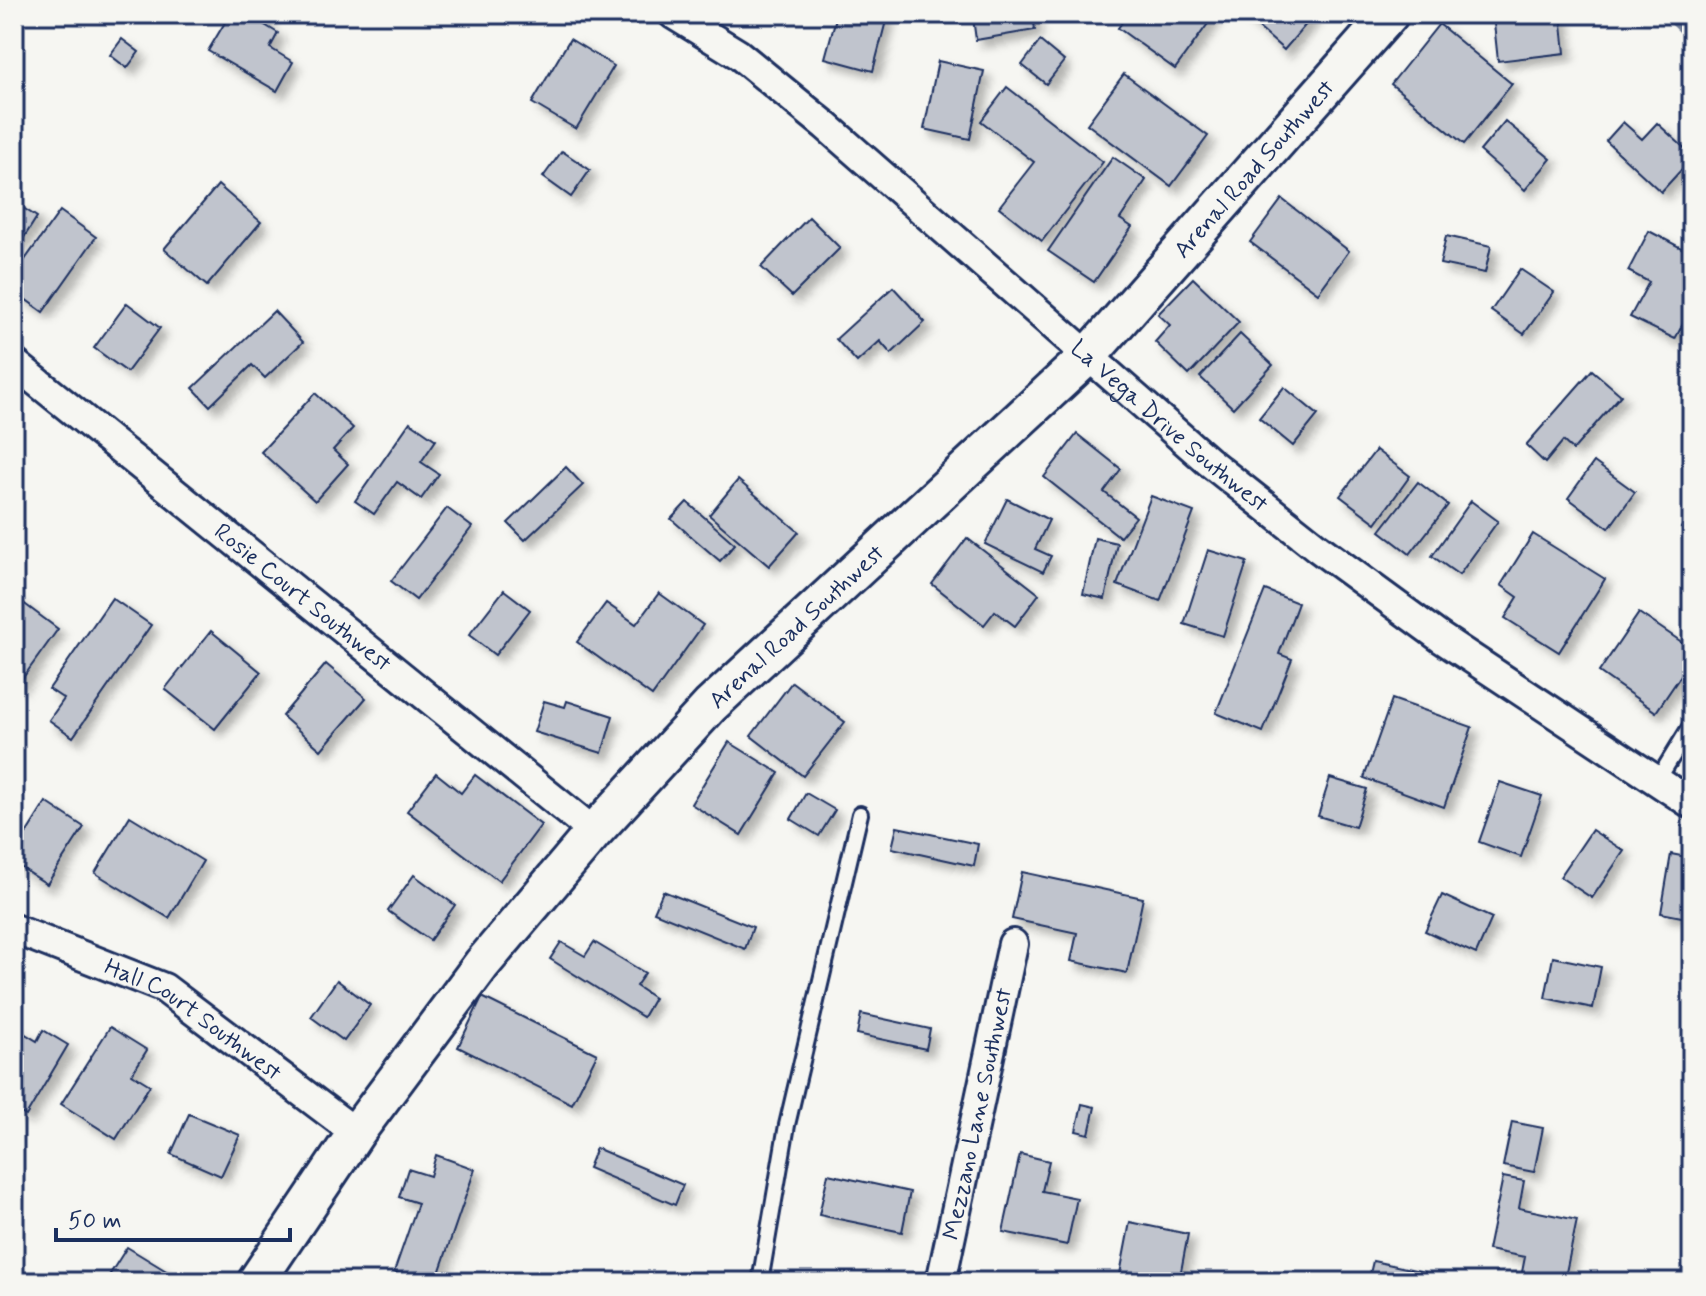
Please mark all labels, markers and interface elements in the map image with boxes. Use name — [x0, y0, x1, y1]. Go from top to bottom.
street label: Arenal Road Southwest — [1167, 73, 1342, 265]
street label: La Vega Drive Southwest — [1063, 333, 1275, 520]
street label: Rosie Court Southwest — [207, 517, 398, 679]
street label: Arenal Road Southwest — [703, 538, 892, 716]
street label: Hall Court Southwest — [100, 952, 288, 1089]
street label: Mezzano Lane Southwest — [936, 985, 1020, 1243]
scale bar — [56, 1192, 290, 1242]
text: 50 m — [68, 1206, 122, 1237]

